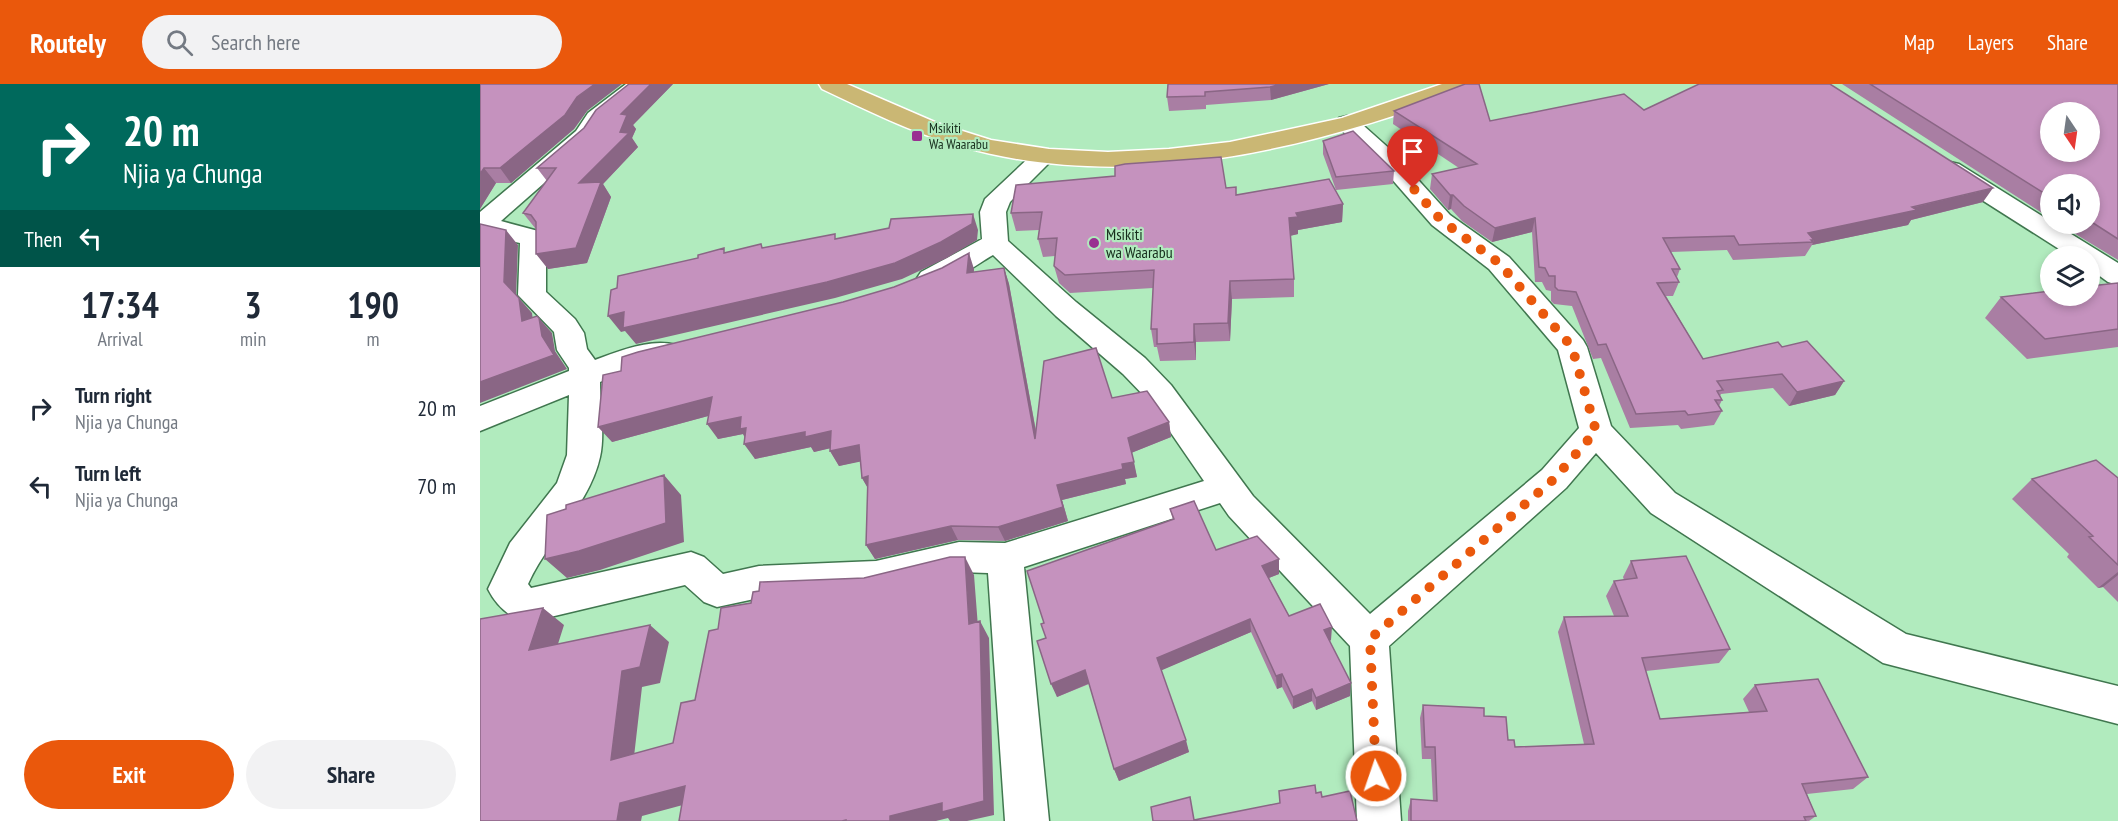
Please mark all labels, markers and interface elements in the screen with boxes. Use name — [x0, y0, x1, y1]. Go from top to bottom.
search box — [142, 15, 562, 69]
text: Routely — [30, 24, 106, 61]
icon: search — [163, 26, 196, 59]
text: Search here — [211, 28, 300, 56]
text: Map — [1904, 29, 1935, 56]
text: Layers — [1968, 29, 2014, 56]
text: Share — [2047, 29, 2088, 56]
north arrow — [2040, 102, 2100, 162]
map controls — [2040, 102, 2100, 306]
text: 20 m — [123, 103, 200, 158]
icon: right — [24, 108, 102, 186]
place label: Msikiti Wa Waarabu — [929, 119, 988, 153]
pin — [1387, 126, 1438, 188]
marker: Msikiti Wa Waarabu — [910, 129, 924, 143]
icon: arrive — [1396, 135, 1429, 168]
text: Njia ya Chunga — [123, 156, 263, 190]
button: sound — [2040, 174, 2100, 234]
icon: left — [74, 222, 107, 255]
place label: Msikiti wa Waarabu — [1106, 224, 1173, 262]
text: Then — [24, 225, 62, 253]
marker: Msikiti wa Waarabu — [1087, 236, 1101, 250]
button: layers — [2040, 246, 2100, 306]
text: 17:34 — [81, 281, 159, 328]
text: 3 — [244, 281, 262, 328]
text: 190 — [347, 281, 399, 328]
text: Arrival — [97, 326, 143, 352]
text: min — [240, 326, 266, 352]
text: m — [367, 326, 380, 352]
text: Turn right — [75, 381, 152, 409]
icon: right — [24, 392, 57, 425]
text: 20 m — [417, 394, 456, 422]
text: Njia ya Chunga — [75, 409, 178, 435]
text: Turn left — [75, 459, 141, 487]
icon: left — [24, 470, 57, 503]
text: 70 m — [417, 472, 456, 500]
text: Njia ya Chunga — [75, 487, 178, 513]
button: Exit — [24, 740, 234, 809]
button: Share — [246, 740, 456, 809]
position arrow — [1344, 744, 1408, 808]

